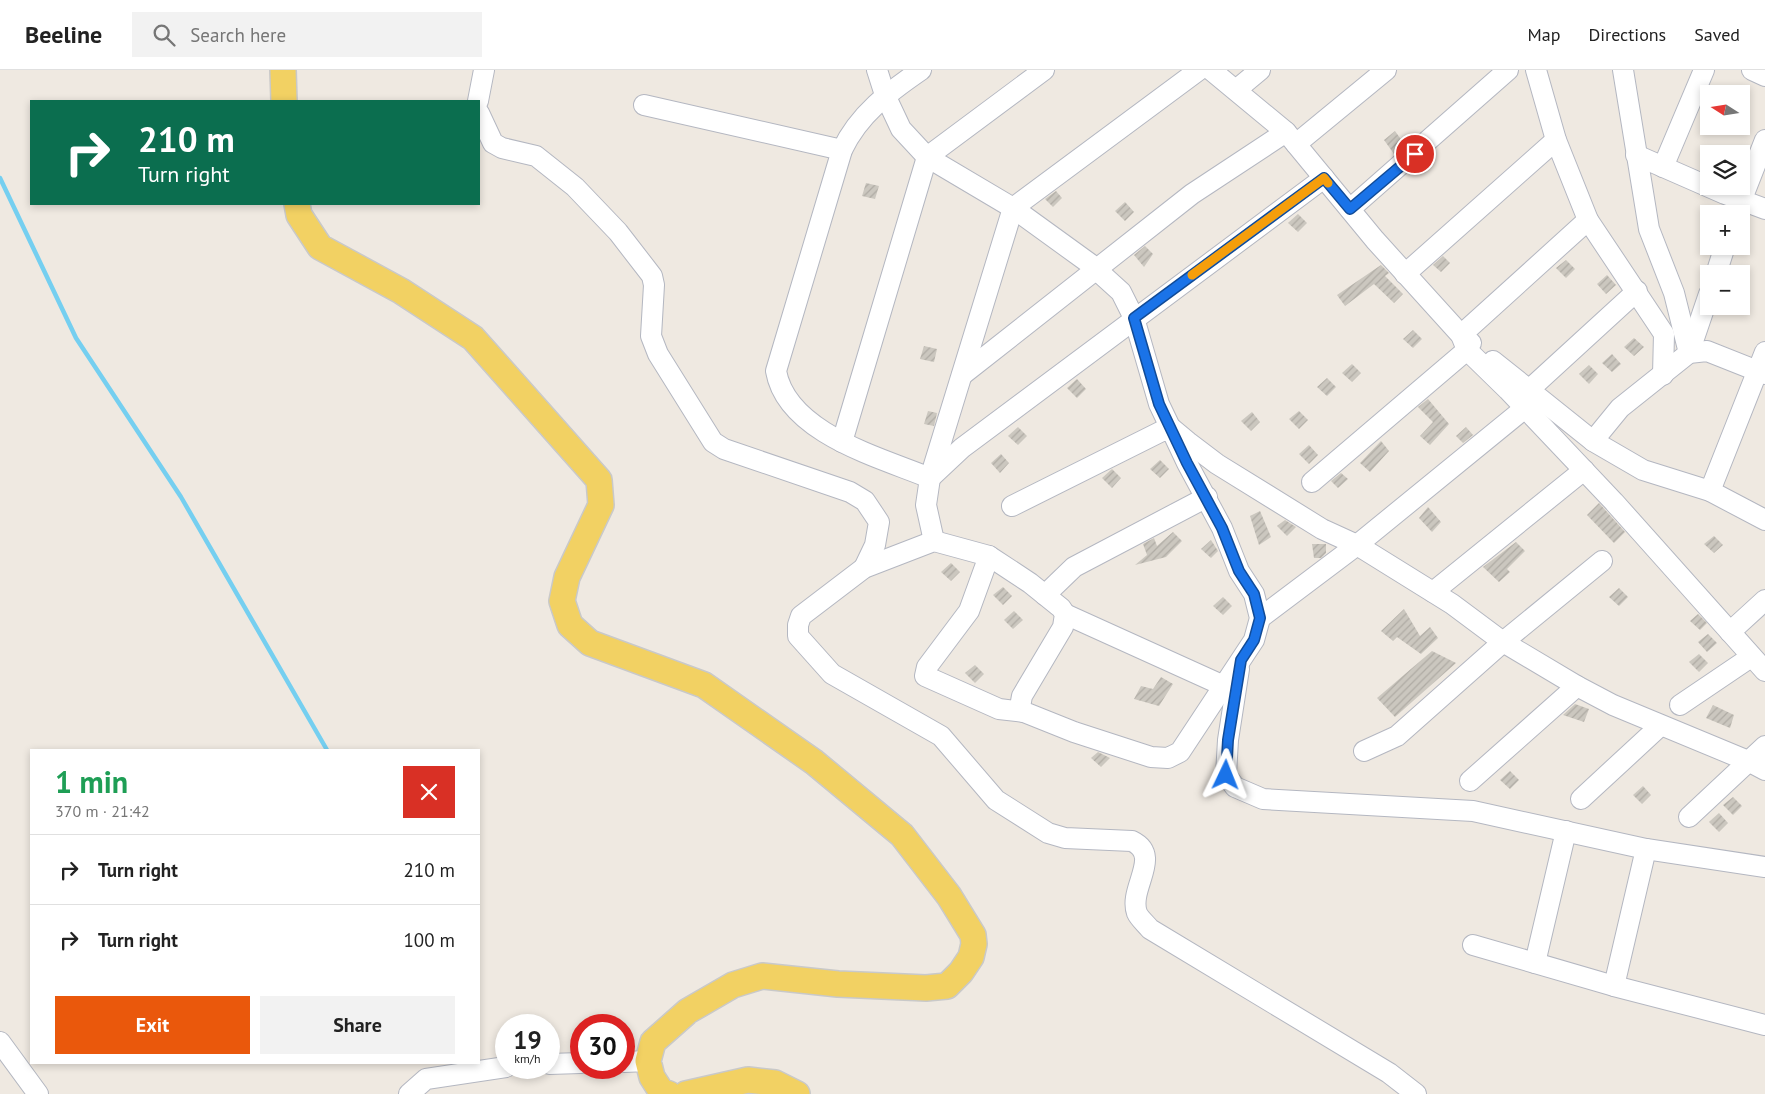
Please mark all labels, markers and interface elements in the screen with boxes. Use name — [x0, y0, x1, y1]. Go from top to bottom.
search box — [132, 12, 482, 57]
text: Beeline — [25, 19, 102, 50]
icon: search — [150, 21, 178, 49]
text: Search here — [190, 23, 286, 47]
text: Map — [1528, 23, 1560, 46]
text: Directions — [1588, 23, 1666, 46]
text: Saved — [1694, 23, 1740, 46]
north arrow — [1700, 85, 1750, 135]
map controls — [1700, 85, 1750, 315]
text: 210 m — [138, 116, 235, 162]
icon: right — [55, 120, 120, 185]
pin — [1394, 133, 1436, 175]
icon: arrive — [1401, 140, 1429, 168]
button: layers — [1700, 145, 1750, 195]
text: Turn right — [138, 160, 230, 188]
button: + — [1700, 205, 1750, 255]
button: − — [1700, 265, 1750, 315]
position arrow — [1199, 748, 1251, 800]
text: 1 min — [55, 762, 128, 801]
button: close — [403, 766, 455, 818]
text: 370 m · 21:42 — [55, 801, 150, 821]
icon: right — [55, 856, 83, 884]
text: Turn right — [98, 858, 178, 882]
text: 210 m — [403, 858, 455, 882]
icon: right — [55, 926, 83, 954]
text: Turn right — [98, 928, 178, 952]
text: 100 m — [403, 928, 455, 952]
button: Exit — [55, 996, 250, 1054]
button: Share — [260, 996, 455, 1054]
speed limit sign: 30 — [570, 1014, 635, 1079]
text: 19 — [513, 1024, 542, 1056]
text: km/h — [514, 1051, 541, 1066]

